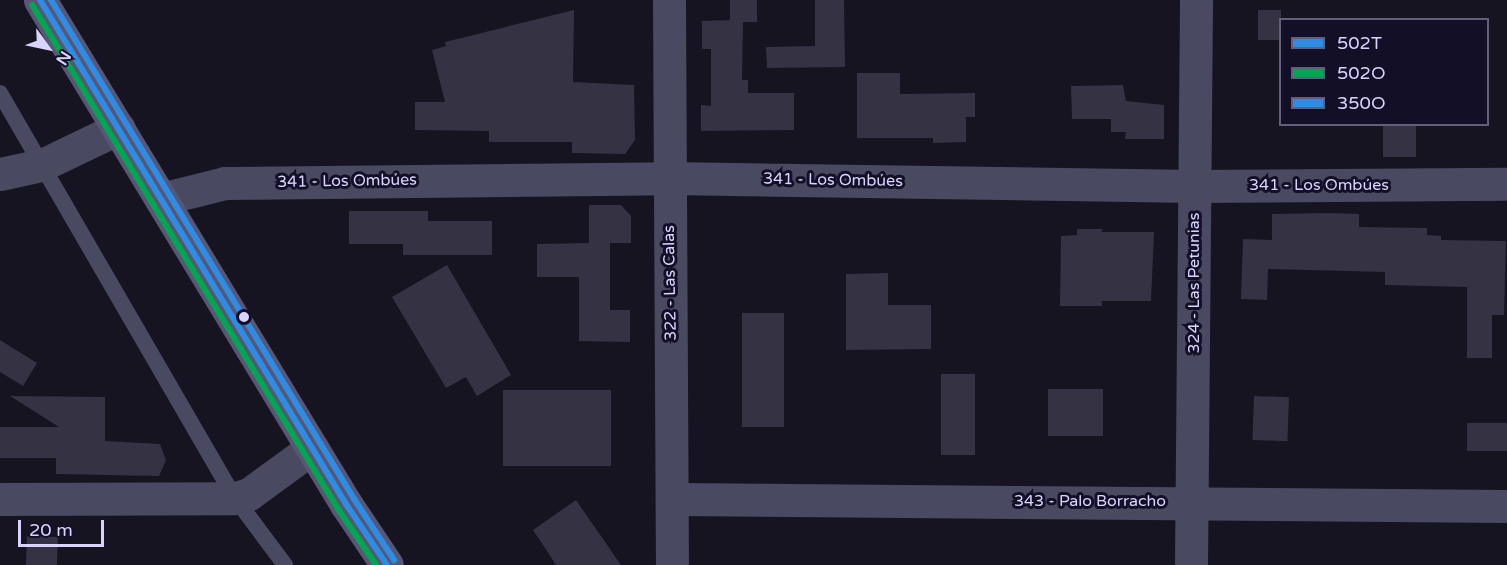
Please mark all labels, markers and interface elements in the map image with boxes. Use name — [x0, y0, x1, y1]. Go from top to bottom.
north arrow — [18, 18, 78, 78]
legend — [1279, 18, 1489, 126]
text: 502T — [1337, 32, 1382, 54]
text: N — [51, 47, 75, 69]
text: 502O — [1337, 62, 1386, 84]
text: 350O — [1337, 92, 1386, 114]
street label: 341 - Los Ombúes — [763, 169, 903, 191]
street label: 341 - Los Ombúes — [277, 170, 417, 192]
street label: 341 - Los Ombúes — [1249, 175, 1389, 195]
street label: 324 - Las Petunias — [1184, 213, 1204, 353]
street label: 322 - Las Calas — [659, 225, 681, 341]
unlabelled marker — [238, 311, 250, 323]
street label: 343 - Palo Borracho — [1014, 491, 1166, 511]
scale bar — [21, 508, 106, 546]
text: 20 m — [29, 519, 73, 541]

